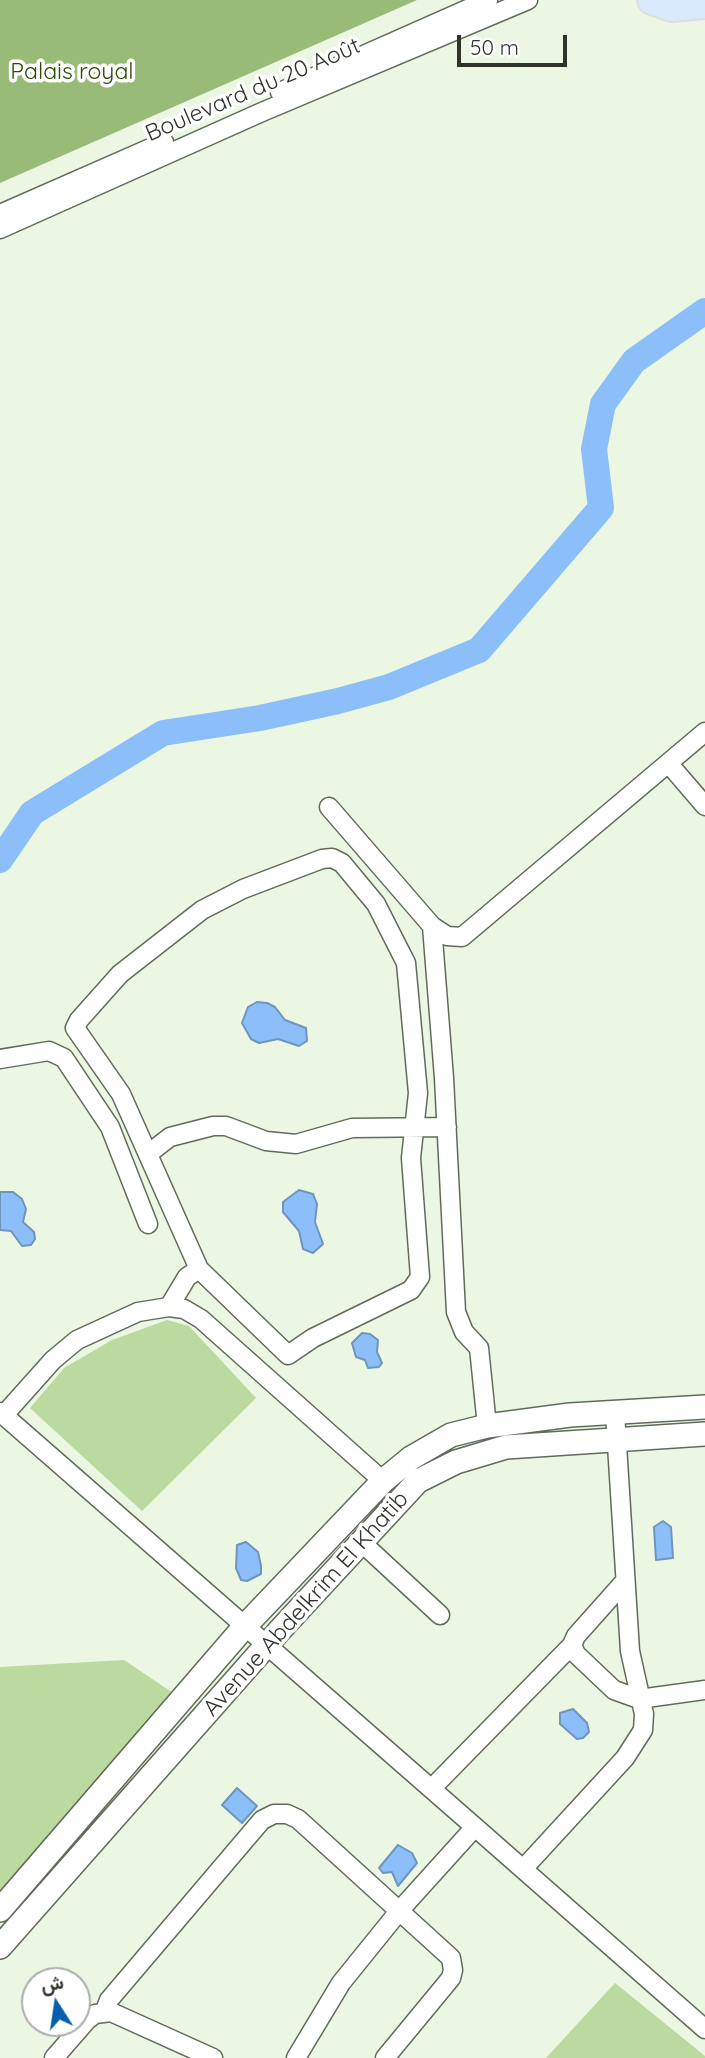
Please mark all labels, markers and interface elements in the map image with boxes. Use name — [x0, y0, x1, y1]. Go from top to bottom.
scale bar — [460, 21, 570, 65]
street label: Boulevard du 20 Août — [142, 32, 364, 148]
text: 50 m — [470, 34, 519, 60]
park label: Palais royal — [10, 58, 134, 86]
street label: Avenue Abdelkrim El Khatib — [198, 1486, 414, 1722]
north arrow — [21, 1967, 91, 2037]
text: ش — [38, 1969, 66, 1998]

